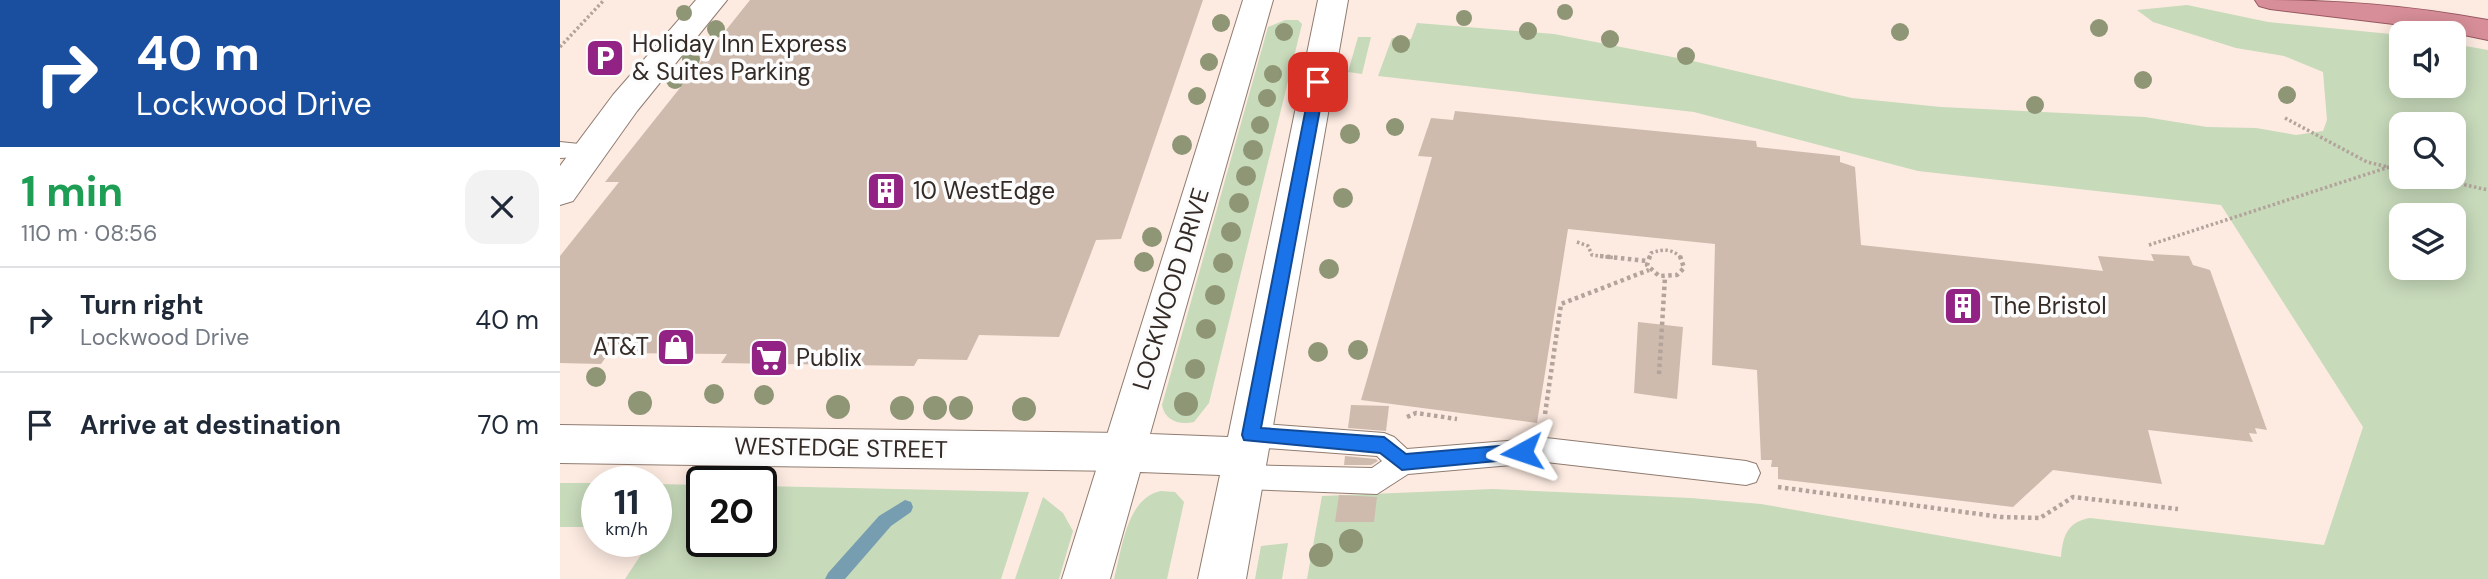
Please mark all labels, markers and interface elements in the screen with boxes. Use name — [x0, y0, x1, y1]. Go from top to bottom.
text: 40 m — [136, 21, 260, 85]
map controls — [2389, 21, 2466, 280]
button: sound — [2389, 21, 2466, 98]
icon: right — [21, 28, 112, 119]
place label: Holiday Inn Express & Suites Parking — [632, 28, 847, 87]
parking icon: Holiday Inn Express & Suites Parking — [584, 37, 626, 79]
pin — [1288, 52, 1348, 112]
icon: arrive — [1299, 63, 1337, 101]
text: Lockwood Drive — [136, 83, 372, 125]
button: search — [2389, 112, 2466, 189]
text: 1 min — [21, 164, 123, 219]
button: close — [465, 170, 539, 244]
building icon: 10 WestEdge — [865, 170, 907, 212]
place label: 10 WestEdge — [913, 175, 1055, 206]
street label: LOCKWOOD DRIVE — [1125, 184, 1216, 394]
button: layers — [2389, 203, 2466, 280]
text: 110 m · 08:56 — [21, 218, 157, 248]
building icon: The Bristol — [1942, 285, 1984, 327]
text: Turn right — [80, 288, 204, 322]
place label: The Bristol — [1990, 290, 2107, 321]
icon: right — [21, 301, 59, 339]
text: 40 m — [475, 303, 539, 337]
text: Lockwood Drive — [80, 322, 249, 352]
shop icon: AT&T — [655, 326, 697, 368]
place label: AT&T — [593, 331, 649, 362]
supermarket icon: Publix — [748, 337, 790, 379]
place label: Publix — [796, 342, 862, 373]
icon: arrive — [21, 406, 59, 444]
text: Arrive at destination — [80, 408, 341, 442]
text: 70 m — [478, 408, 539, 442]
position arrow — [1485, 415, 1559, 489]
street label: WESTEDGE STREET — [734, 430, 948, 465]
speed limit sign: 20 — [686, 466, 777, 557]
text: 11 — [614, 479, 639, 525]
text: km/h — [605, 517, 648, 541]

